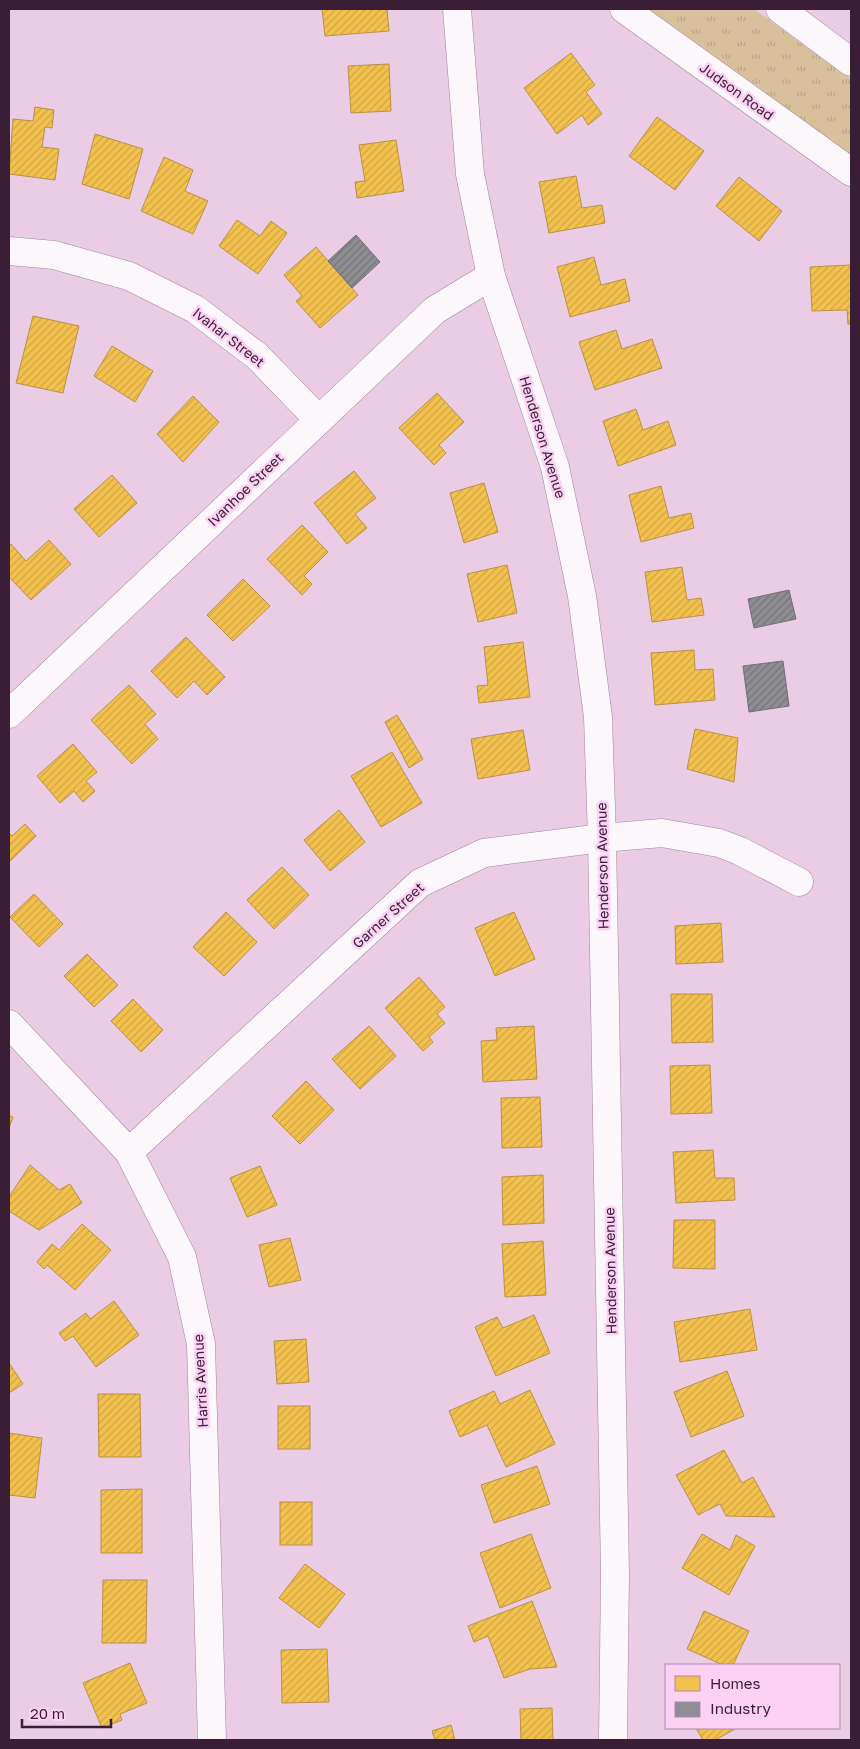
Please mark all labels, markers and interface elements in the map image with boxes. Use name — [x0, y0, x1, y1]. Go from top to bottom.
street label: Judson Road — [697, 59, 777, 123]
street label: Ivahar Street — [190, 304, 268, 370]
street label: Henderson Avenue — [516, 374, 570, 500]
street label: Ivanhoe Street — [204, 449, 286, 529]
street label: Henderson Avenue — [592, 802, 612, 930]
street label: Garner Street — [349, 878, 427, 952]
street label: Henderson Avenue — [600, 1207, 620, 1335]
street label: Harris Avenue — [189, 1334, 211, 1428]
legend — [665, 1664, 840, 1729]
text: Homes — [710, 1674, 760, 1692]
scale bar — [22, 1696, 111, 1728]
text: Industry — [710, 1699, 771, 1717]
text: 20 m — [30, 1704, 65, 1722]

